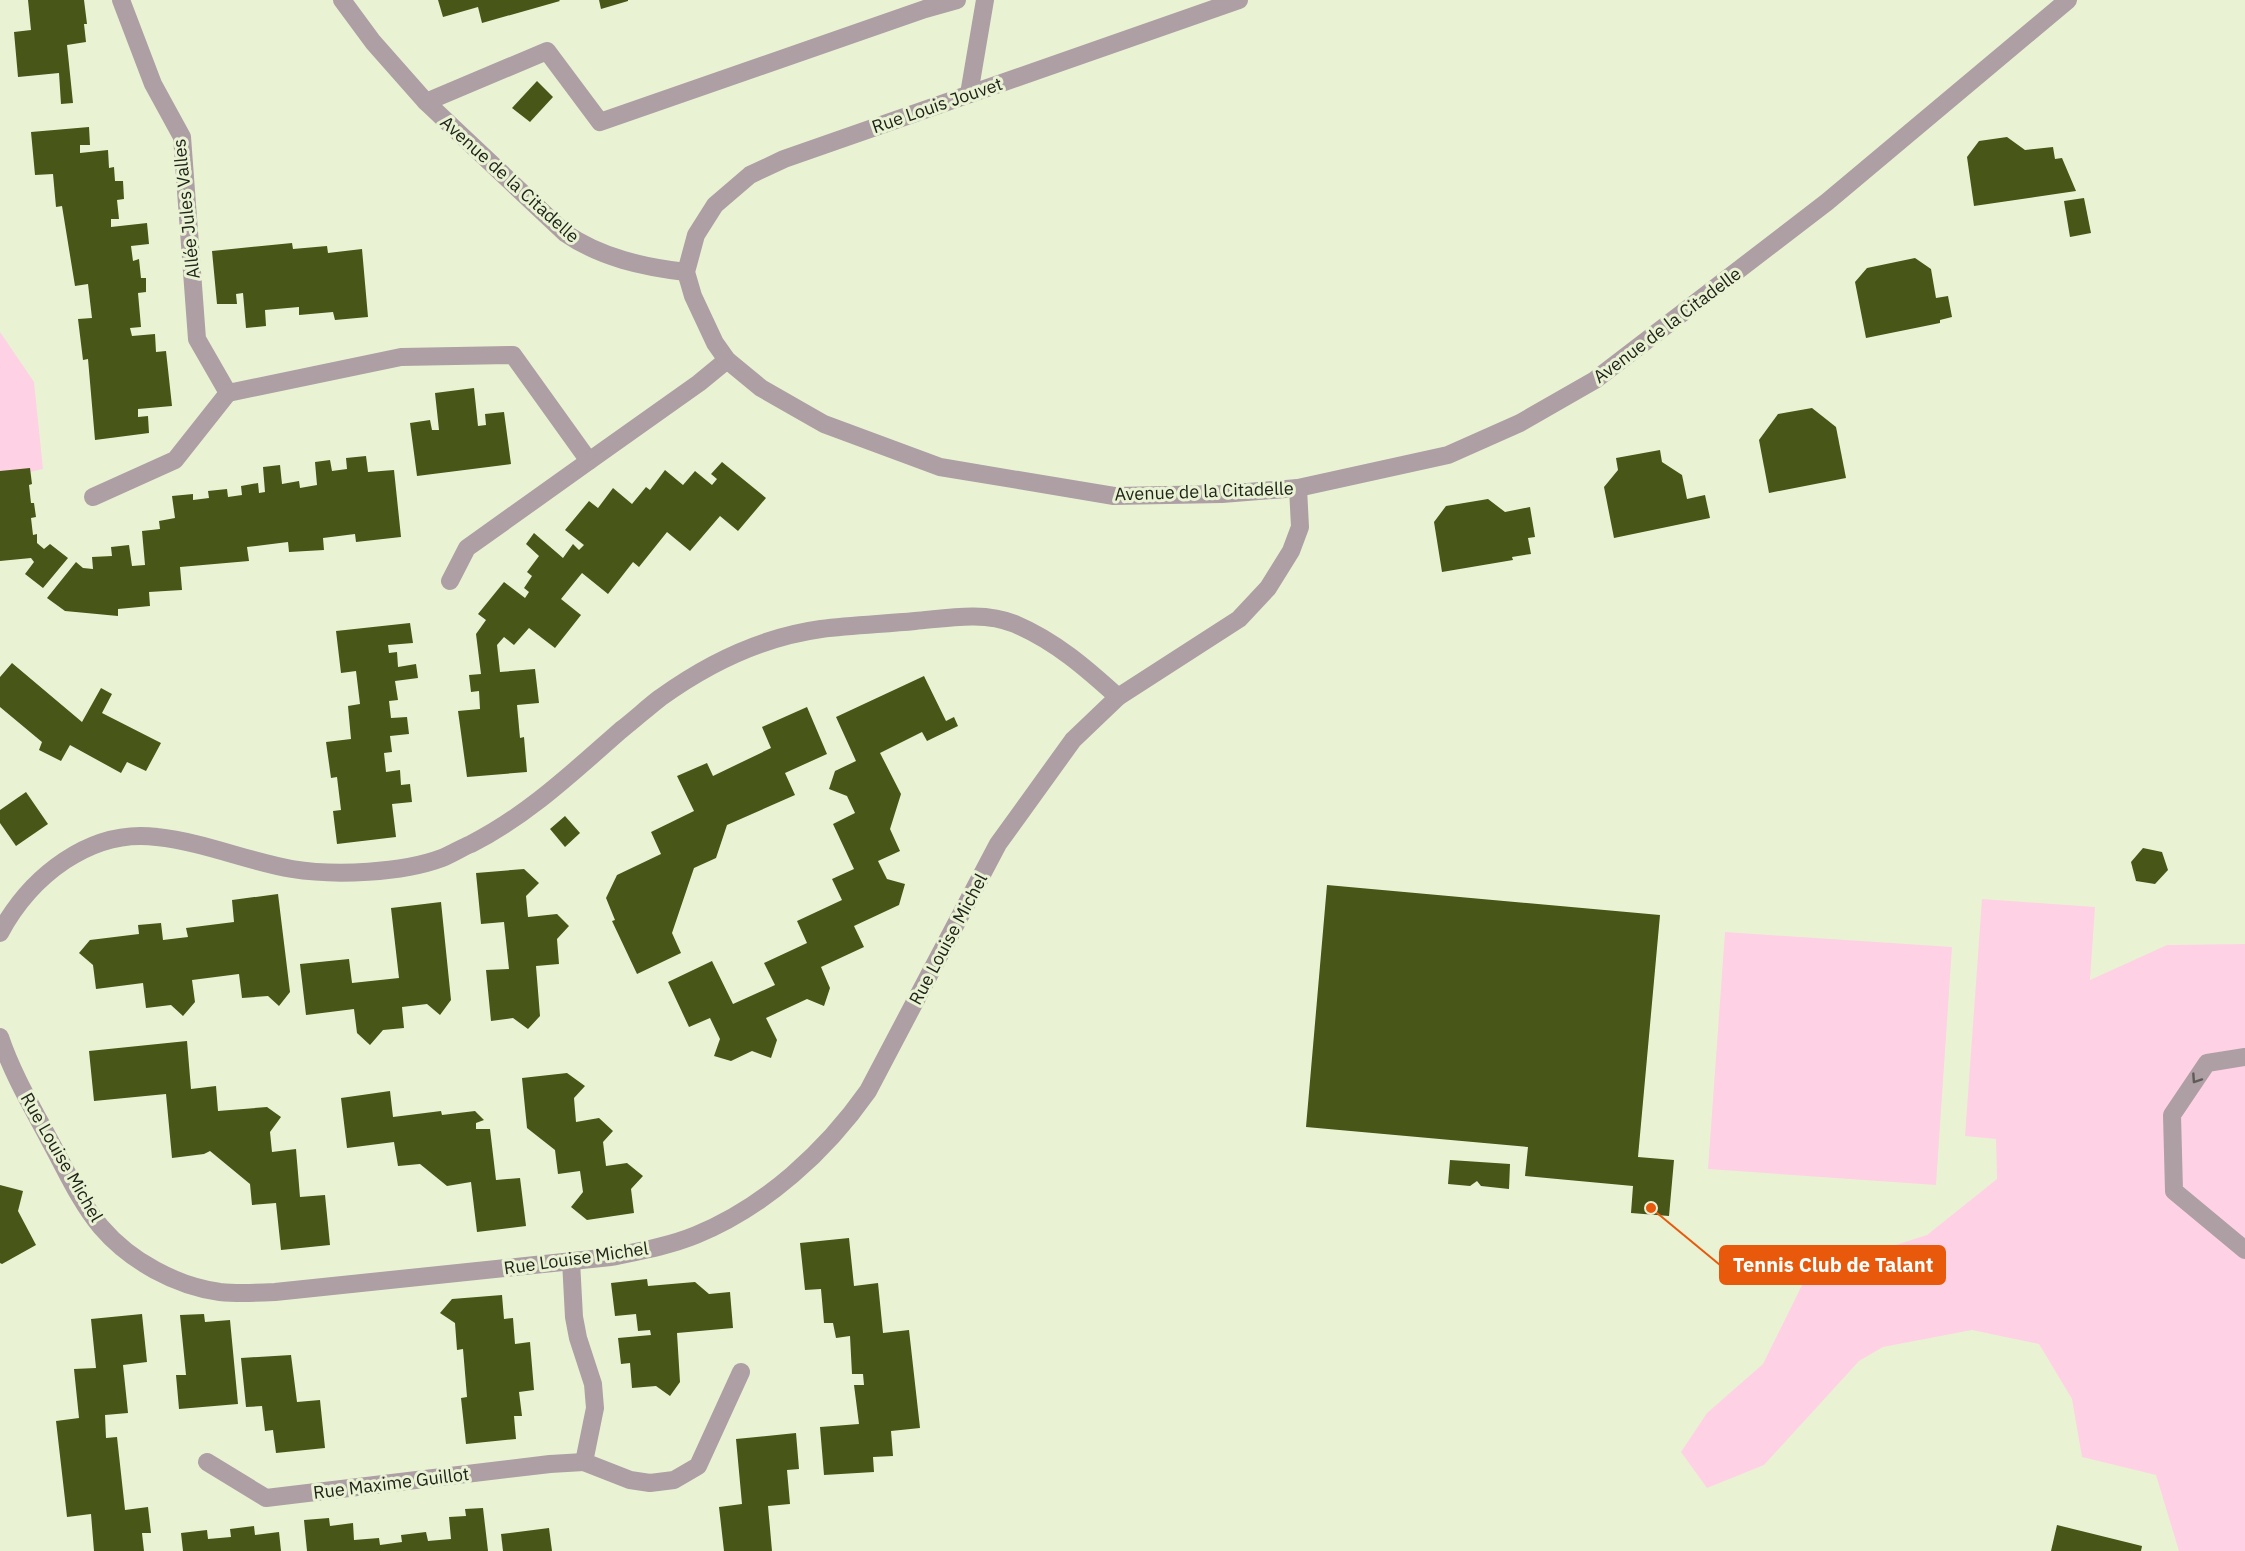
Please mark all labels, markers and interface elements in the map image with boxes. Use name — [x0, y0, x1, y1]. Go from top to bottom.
street label: Rue Louis Jouvet — [869, 72, 1005, 138]
street label: Avenue de la Citadelle — [436, 110, 584, 248]
street label: Allée Jules Valles — [167, 138, 205, 280]
street label: Avenue de la Citadelle — [1589, 262, 1746, 388]
street label: Avenue de la Citadelle — [1114, 476, 1294, 506]
street label: Rue Louise Michel — [904, 869, 992, 1009]
one-way arrow — [2192, 1073, 2203, 1084]
street label: Rue Louise Michel — [16, 1088, 108, 1226]
street label: Rue Louise Michel — [502, 1236, 650, 1280]
callout: Tennis Club de Talant — [1720, 1246, 1945, 1284]
text: Tennis Club de Talant — [1733, 1251, 1933, 1278]
street label: Rue Maxime Guillot — [312, 1462, 470, 1504]

